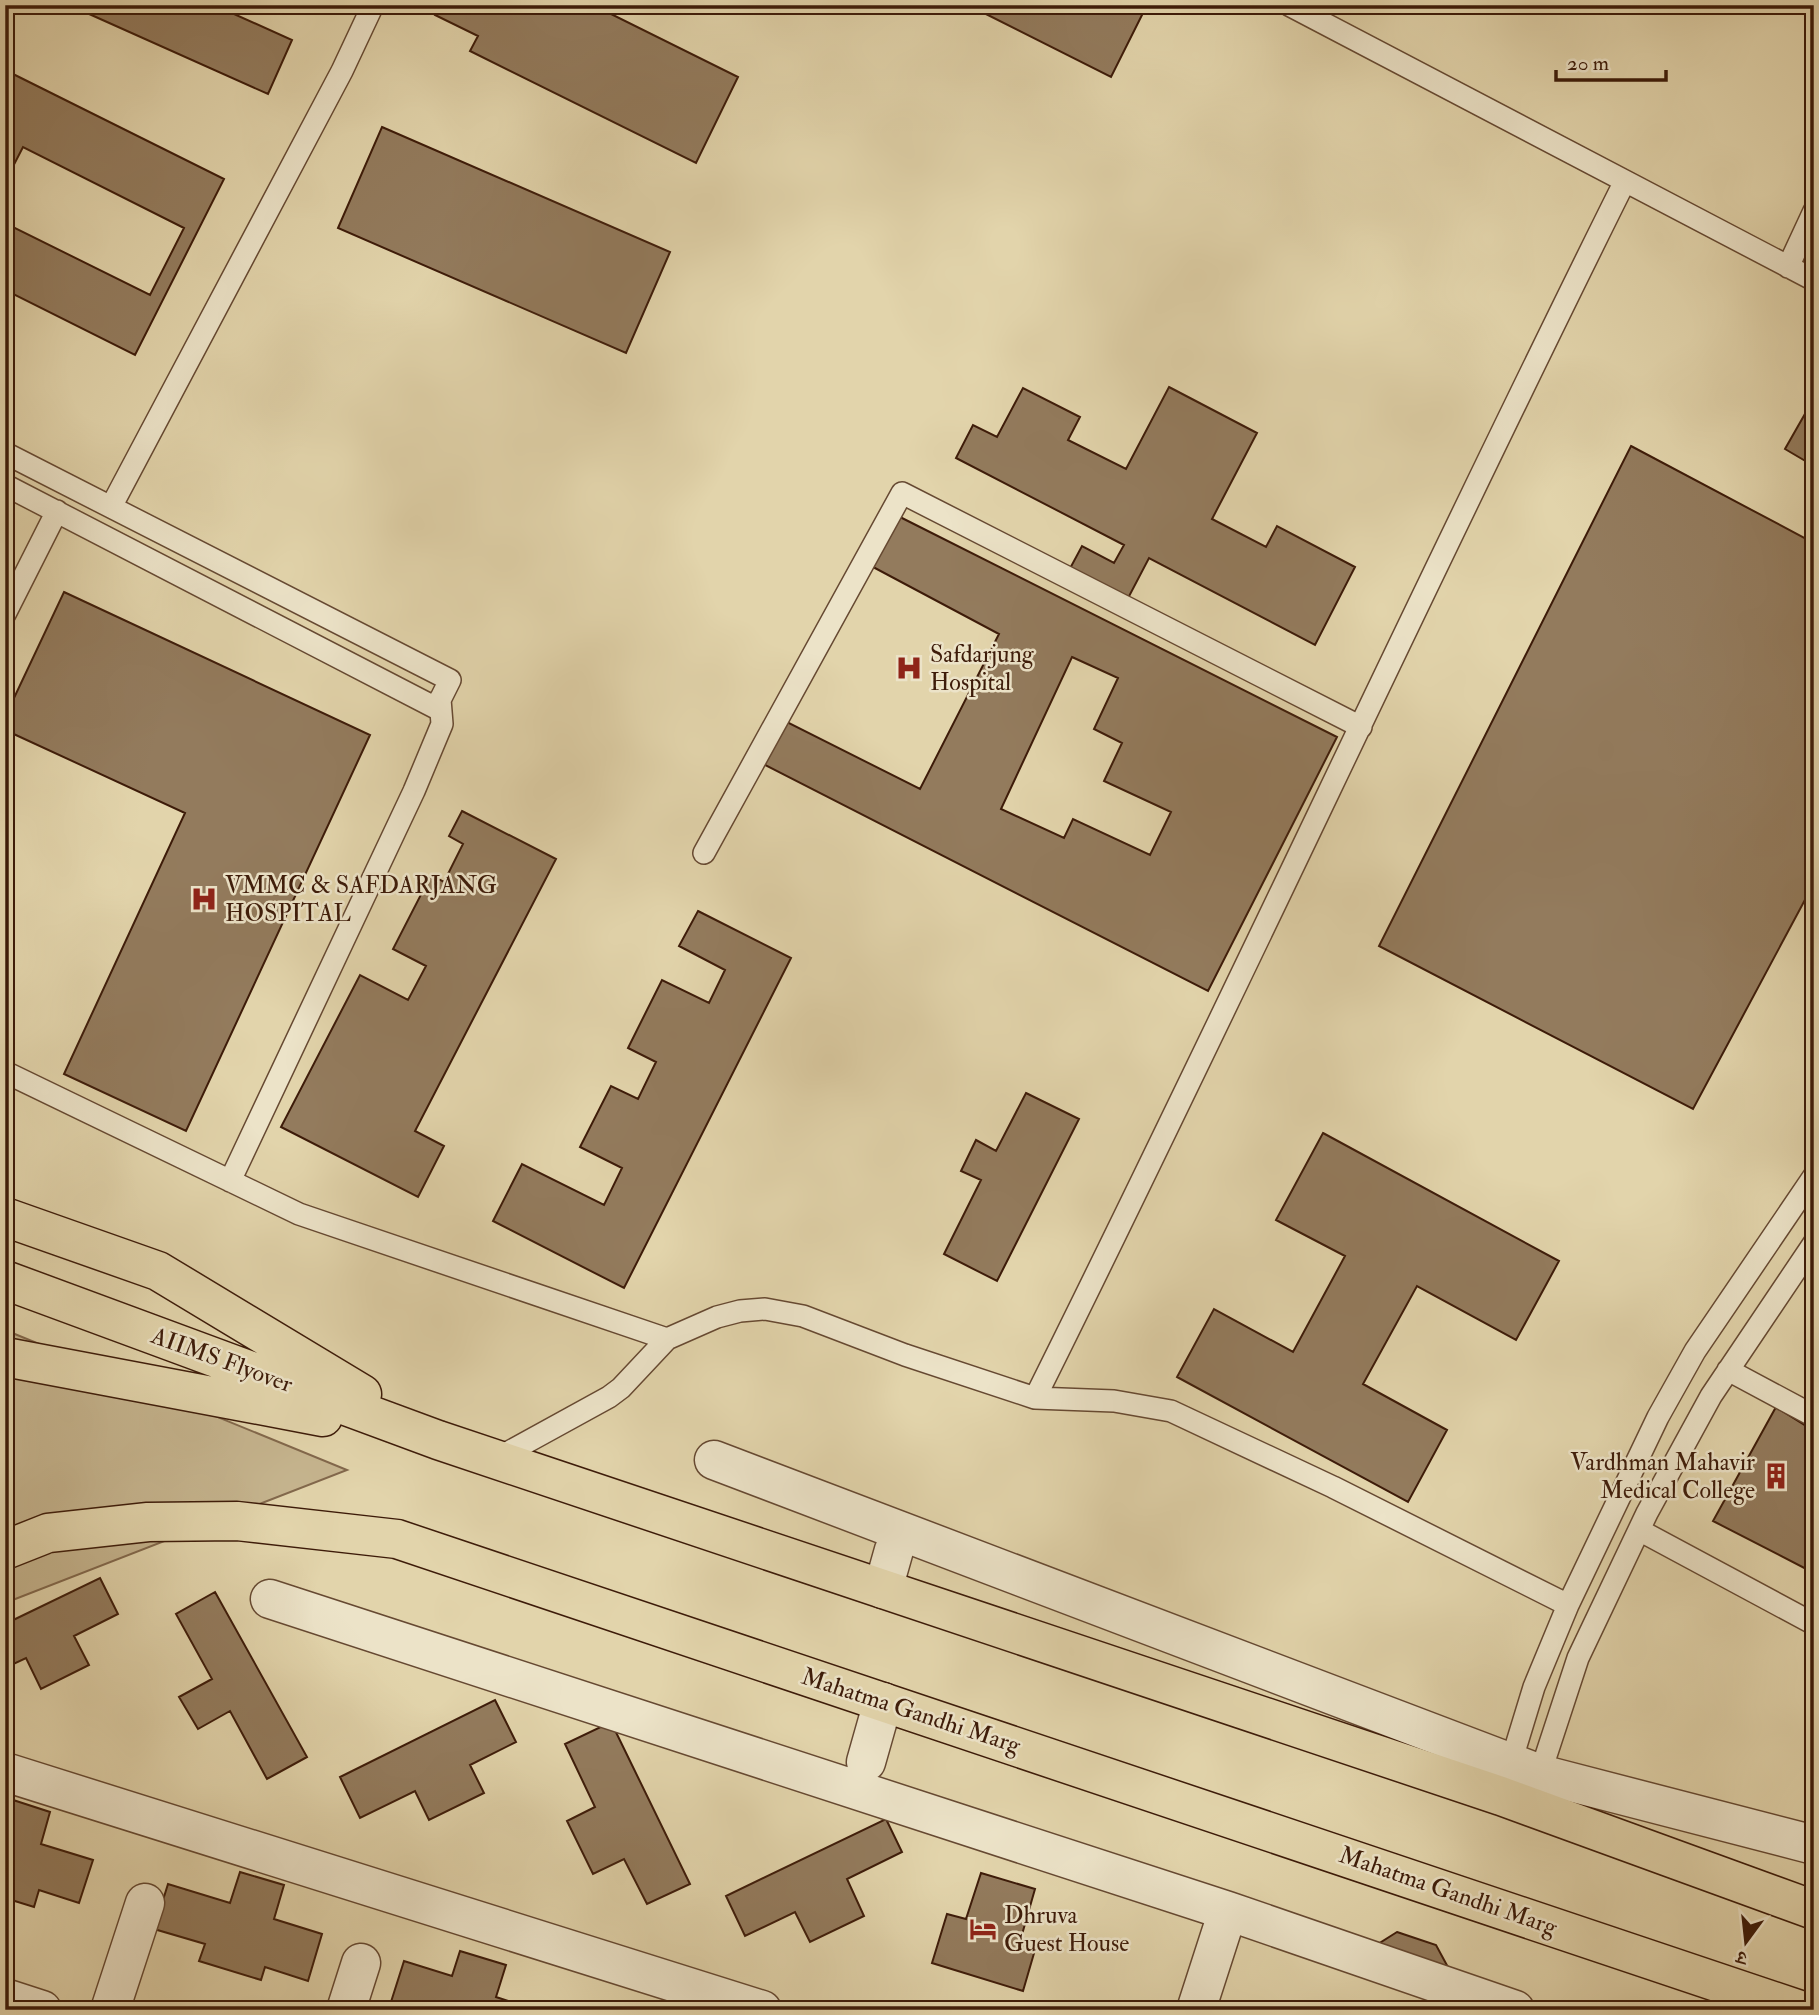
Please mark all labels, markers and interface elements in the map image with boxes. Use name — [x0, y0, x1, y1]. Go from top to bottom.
scale bar — [1556, 38, 1667, 82]
text: 20 m — [1567, 50, 1609, 77]
place label: Safdarjung Hospital — [930, 639, 1035, 698]
hospital icon: Safdarjung Hospital — [894, 653, 924, 683]
place label: VMMC & SAFDARJANG HOSPITAL — [225, 870, 497, 929]
hospital icon: VMMC & SAFDARJANG HOSPITAL — [189, 884, 219, 914]
street label: AIIMS Flyover — [146, 1320, 297, 1400]
place label: Vardhman Mahavir Medical College — [1570, 1447, 1755, 1506]
building icon: Vardhman Mahavir Medical College — [1761, 1461, 1791, 1491]
street label: Mahatma Gandhi Marg — [798, 1661, 1026, 1761]
street label: Mahatma Gandhi Marg — [1335, 1839, 1562, 1943]
place label: Dhruva Guest House — [1004, 1900, 1129, 1959]
north arrow — [1710, 1906, 1780, 1976]
hotel icon: Dhruva Guest House — [968, 1914, 998, 1944]
text: उ — [1733, 1944, 1752, 1971]

